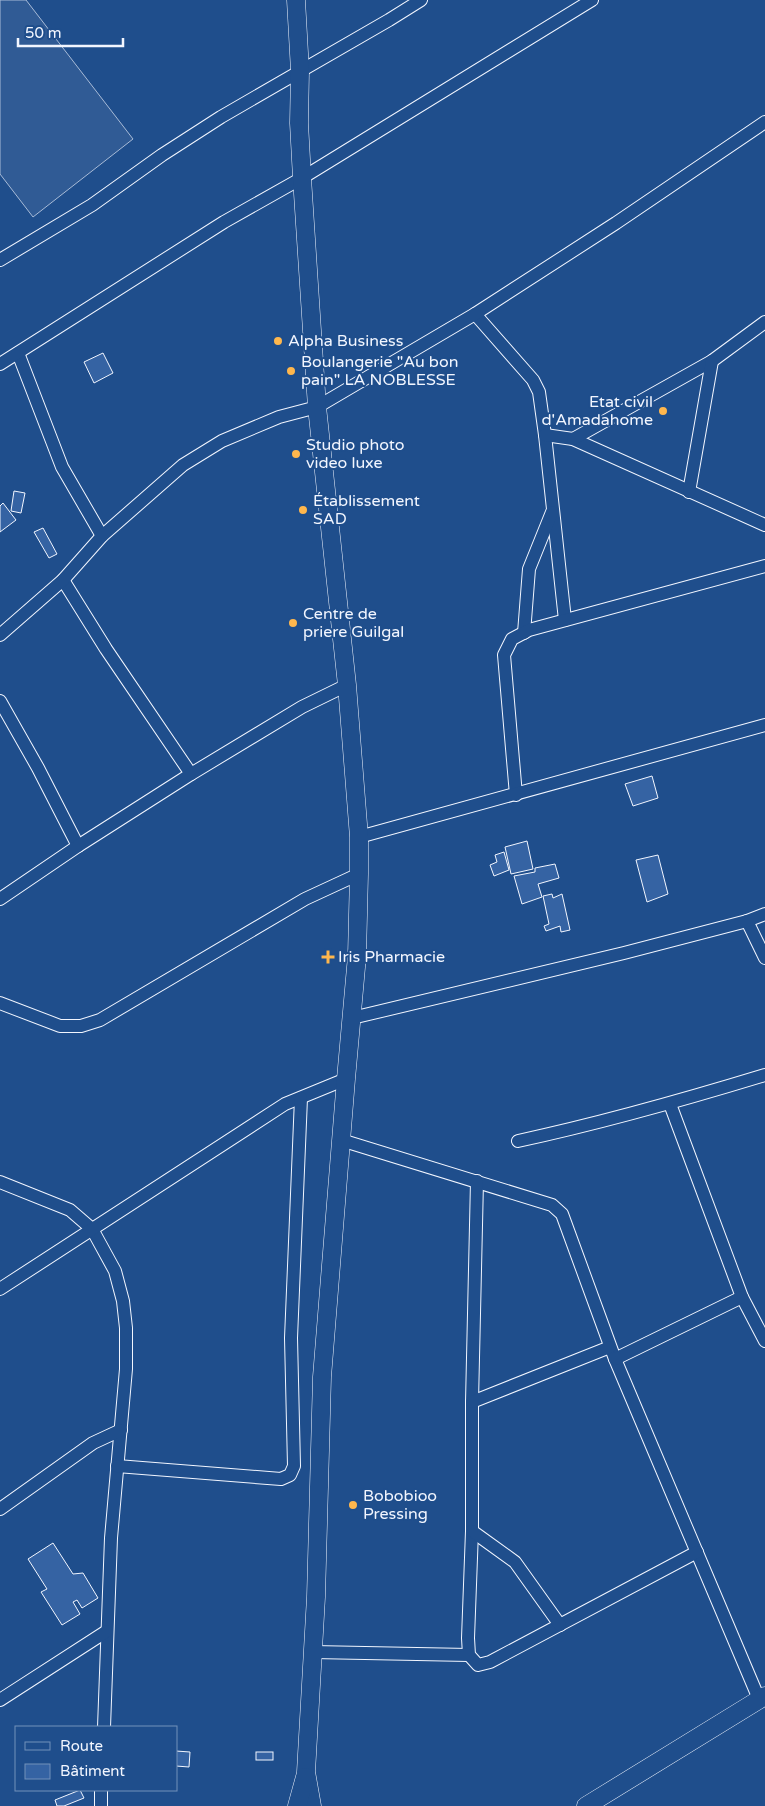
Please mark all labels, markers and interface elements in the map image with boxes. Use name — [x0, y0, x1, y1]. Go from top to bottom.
scale bar — [18, 15, 122, 47]
text: 50 m — [25, 24, 62, 42]
place label: Alpha Business — [288, 331, 403, 351]
marker: Alpha Business — [272, 335, 284, 347]
place label: Boulangerie "Au bon pain" LA NOBLESSE — [301, 352, 458, 390]
marker: Boulangerie "Au bon pain" LA NOBLESSE — [285, 365, 297, 377]
place label: Etat civil d'Amadahome — [542, 392, 653, 430]
marker: Etat civil d'Amadahome — [657, 405, 669, 417]
place label: Studio photo video luxe — [306, 435, 405, 473]
marker: Studio photo video luxe — [290, 448, 302, 460]
place label: Établissement SAD — [313, 491, 420, 529]
marker: Établissement SAD — [297, 504, 309, 516]
place label: Centre de priere Guilgal — [303, 604, 404, 642]
marker: Centre de priere Guilgal — [287, 617, 299, 629]
place label: Iris Pharmacie — [338, 947, 445, 967]
marker: Iris Pharmacie — [322, 951, 334, 963]
place label: Bobobioo Pressing — [363, 1486, 437, 1524]
marker: Bobobioo Pressing — [347, 1499, 359, 1511]
legend — [15, 1726, 178, 1791]
text: Route — [60, 1737, 103, 1755]
text: Bâtiment — [60, 1762, 125, 1780]

